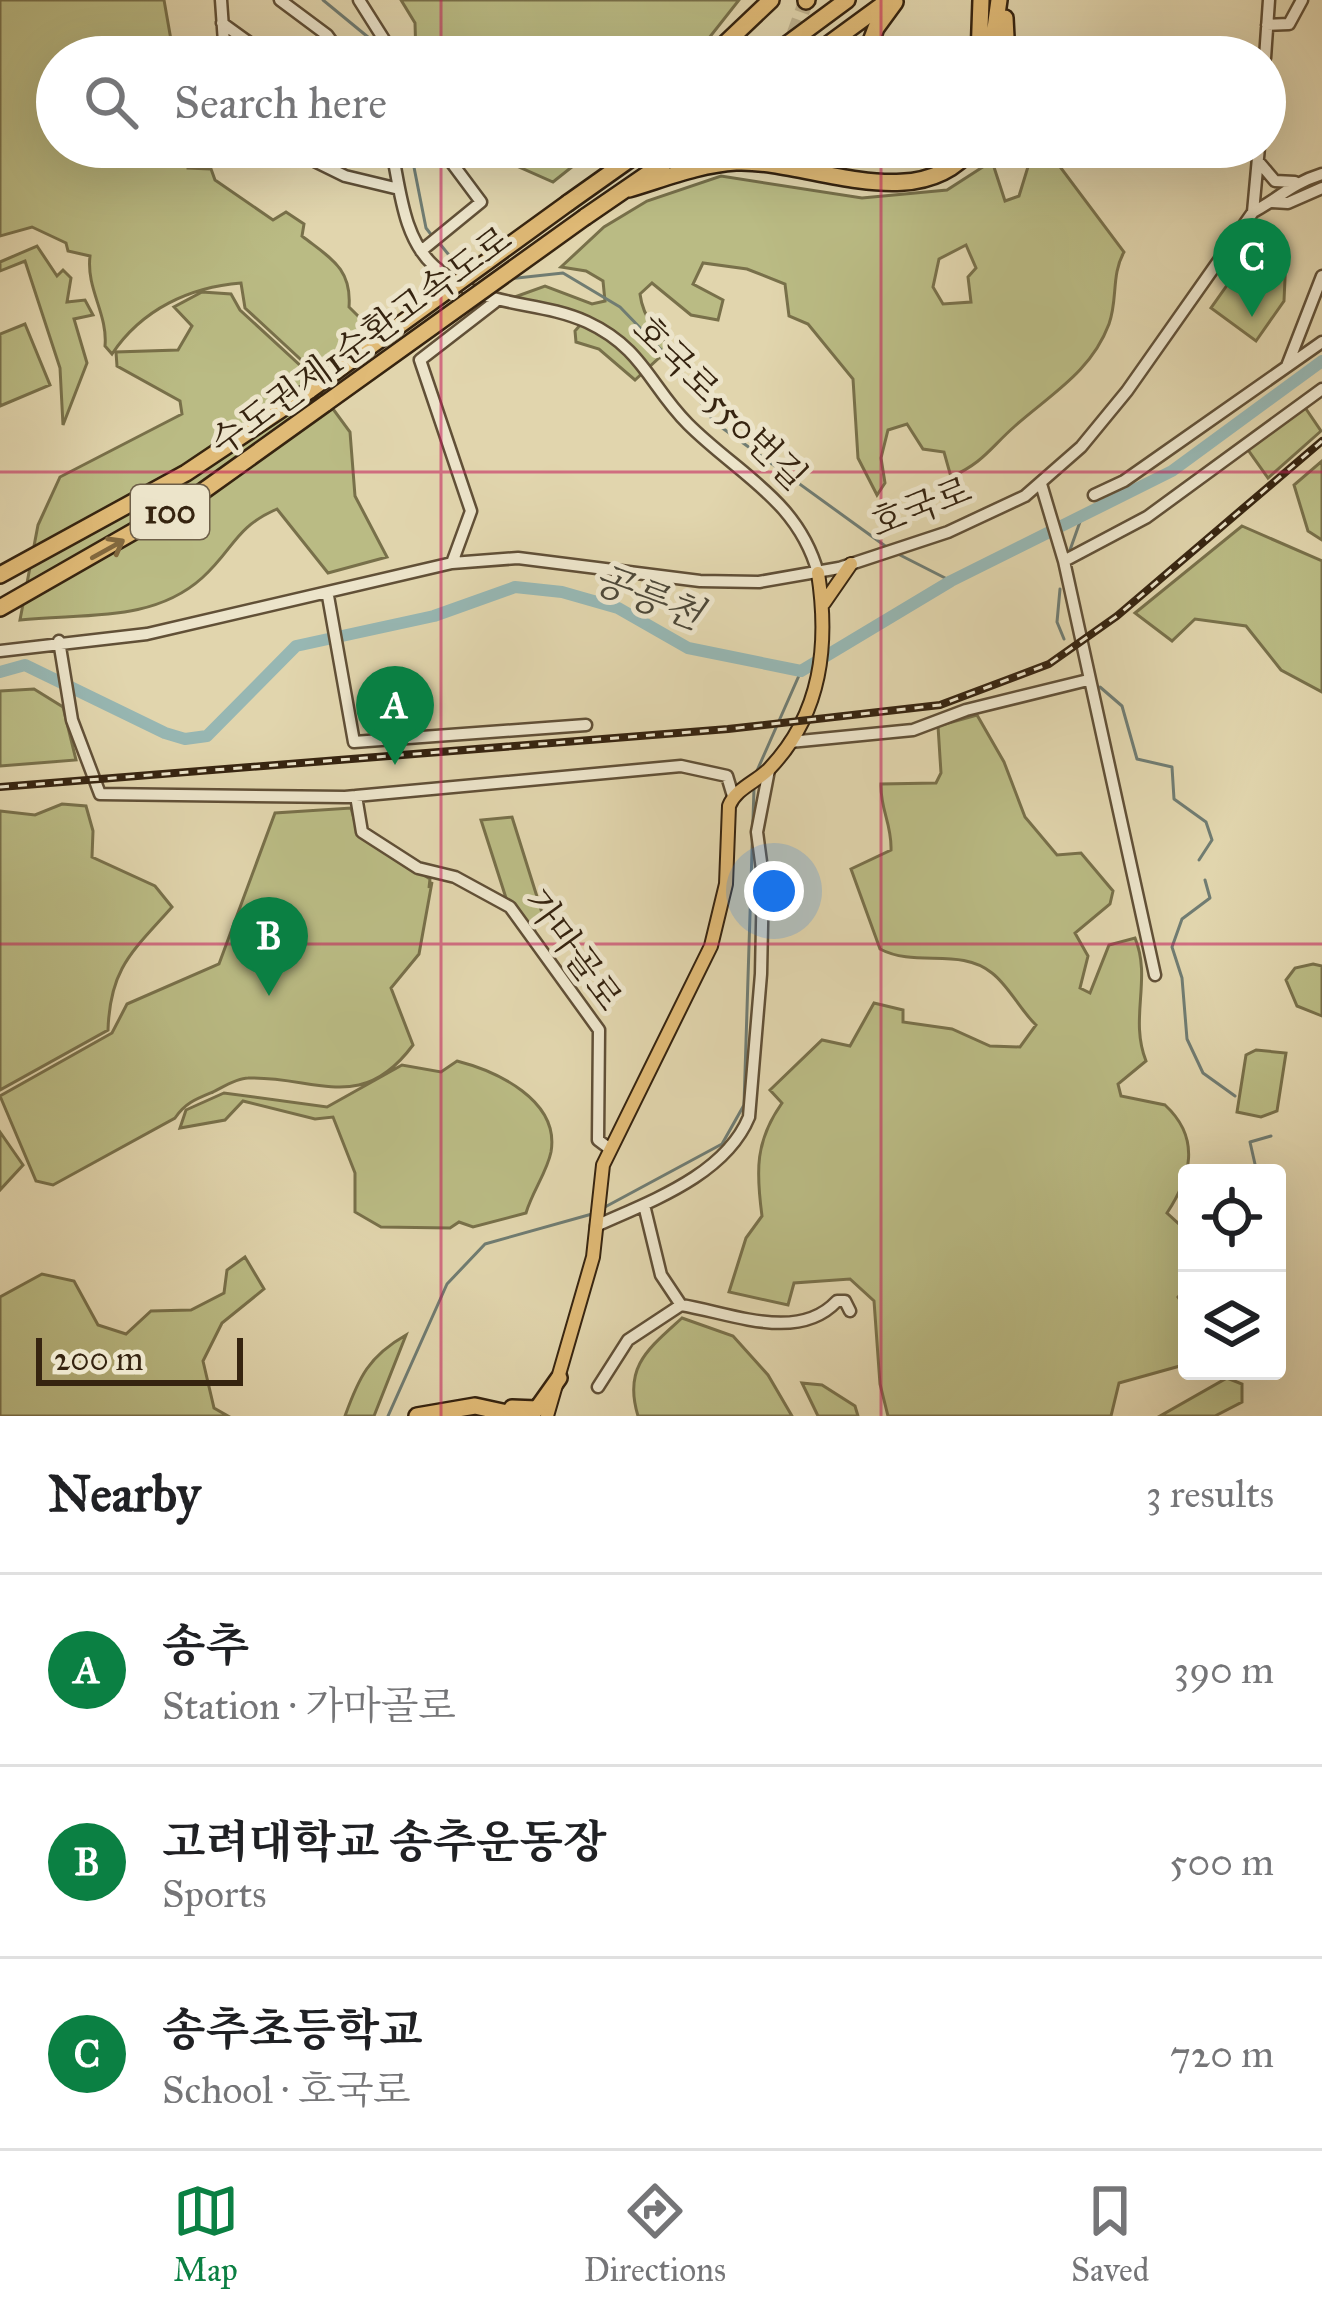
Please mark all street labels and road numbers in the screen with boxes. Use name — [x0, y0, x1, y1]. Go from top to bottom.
street label: 수도권제1순환고속도로 — [202, 217, 521, 465]
street label: 호국로550번길 — [624, 307, 816, 499]
street label: 호국로 — [864, 468, 978, 546]
road number: 100 — [131, 485, 209, 539]
street label: 가마골로 — [514, 881, 632, 1019]

